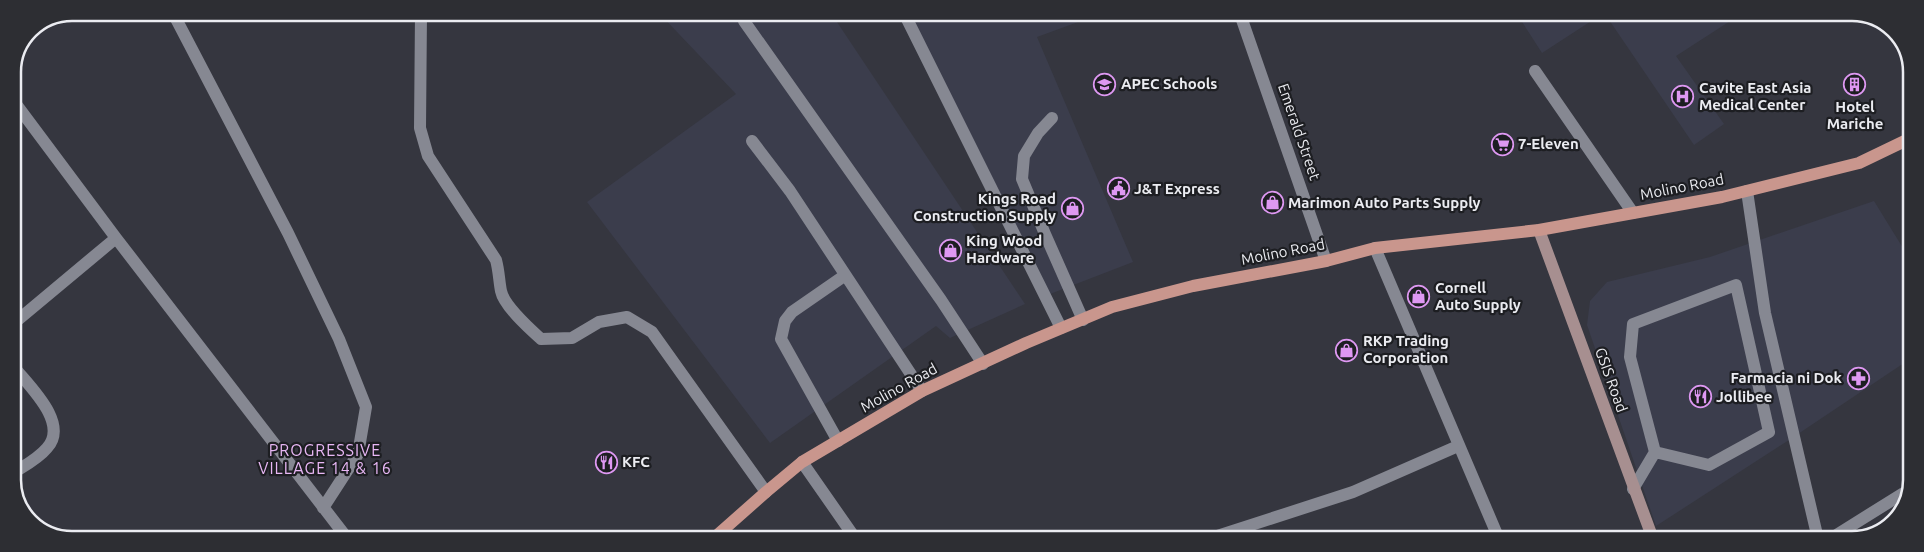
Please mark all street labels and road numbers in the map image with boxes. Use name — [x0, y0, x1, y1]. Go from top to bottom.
street label: Emerald Street — [1275, 81, 1324, 182]
street label: Molino Road — [1639, 170, 1725, 203]
street label: Molino Road — [1240, 235, 1326, 268]
street label: GSIS Road — [1592, 345, 1631, 414]
street label: Molino Road — [858, 360, 940, 416]

